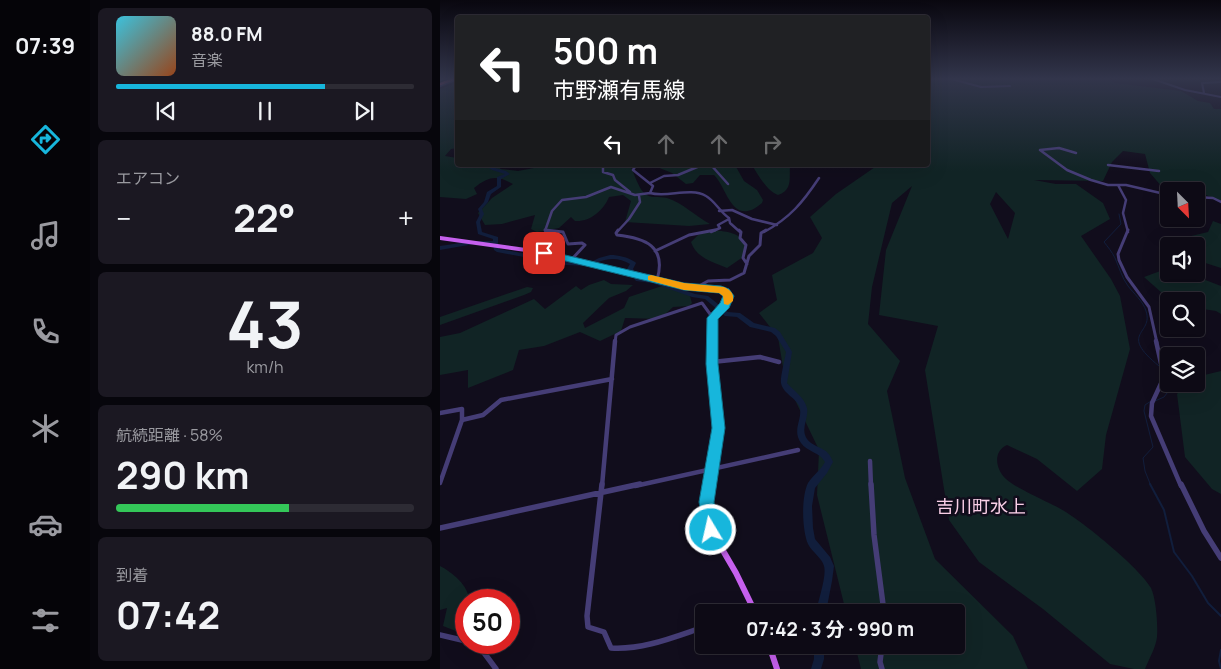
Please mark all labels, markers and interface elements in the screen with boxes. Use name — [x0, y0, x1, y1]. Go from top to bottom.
text: 88.0 FM — [191, 21, 263, 47]
text: 500 m — [553, 27, 658, 75]
text: 07:39 — [15, 31, 75, 61]
icon: left — [470, 35, 535, 100]
text: 音楽 — [191, 49, 223, 71]
text: 市野瀬有馬線 — [553, 75, 685, 105]
icon: previous — [152, 97, 180, 125]
icon: pause — [251, 97, 279, 125]
icon: next — [350, 97, 378, 125]
icon: directions — [28, 122, 63, 157]
icon: left — [599, 130, 627, 158]
icon: ahead — [652, 130, 680, 158]
icon: ahead — [705, 130, 733, 158]
icon: right — [758, 130, 786, 158]
text: エアコン — [116, 167, 180, 189]
north arrow — [1160, 182, 1205, 228]
map controls — [1160, 182, 1205, 392]
text: 22° — [233, 191, 296, 243]
text: − — [116, 199, 131, 237]
text: + — [398, 199, 414, 237]
icon: music — [28, 218, 63, 253]
pin — [523, 232, 565, 274]
button: sound — [1160, 237, 1205, 282]
icon: arrive — [530, 239, 558, 267]
text: 43 — [226, 279, 304, 368]
button: search — [1160, 292, 1205, 337]
icon: phone — [28, 314, 63, 349]
button: layers — [1160, 347, 1205, 392]
text: km/h — [246, 356, 284, 378]
icon: climate — [28, 411, 63, 446]
text: 航続距離 · 58% — [116, 424, 223, 446]
text: 290 km — [116, 448, 249, 500]
district label: 吉川町水上 — [936, 494, 1026, 518]
position arrow — [684, 503, 736, 555]
icon: car — [28, 507, 63, 542]
text: 到着 — [116, 564, 148, 586]
text: 07:42 — [116, 588, 220, 640]
speed limit sign: 50 — [455, 589, 520, 654]
icon: filters — [28, 603, 63, 638]
text: 07:42 · 3 分 · 990 m — [746, 616, 914, 642]

